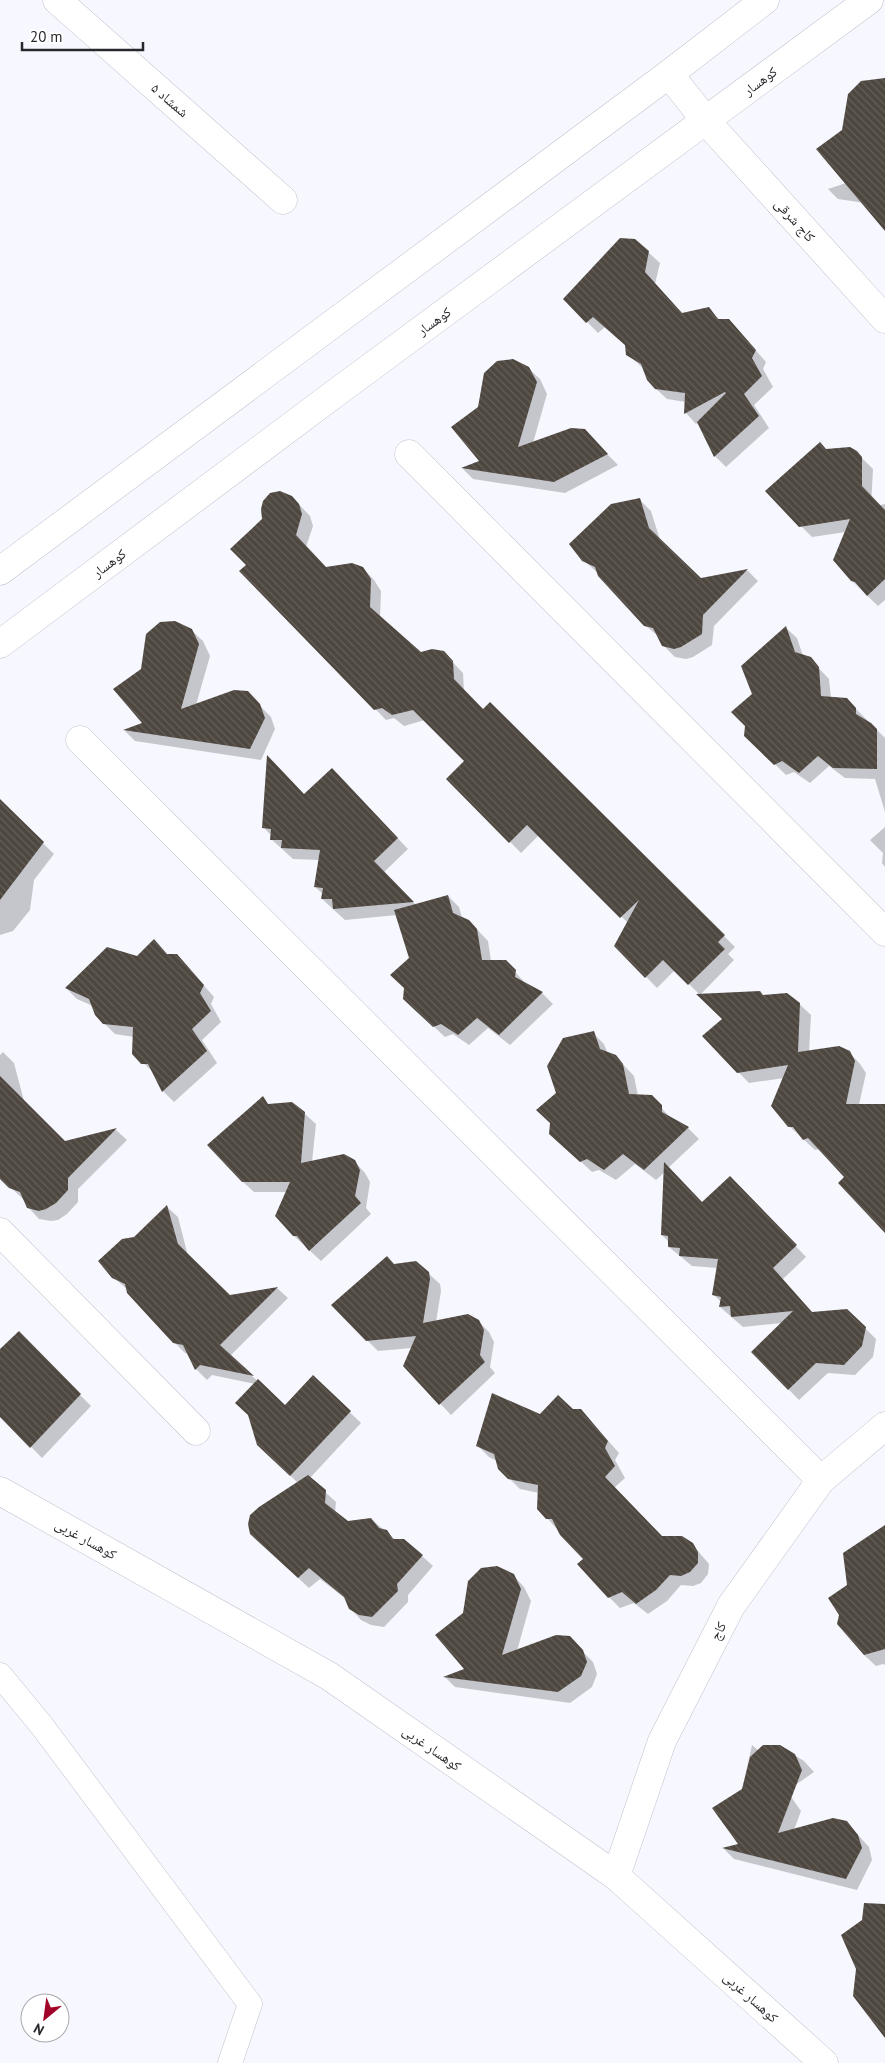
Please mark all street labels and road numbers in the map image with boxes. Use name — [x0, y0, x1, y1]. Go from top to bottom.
street label: کوهسار — [739, 62, 781, 100]
street label: شمشاد ۵ — [148, 79, 192, 121]
street label: کاج شرقی — [770, 195, 819, 246]
street label: کوهسار — [413, 303, 455, 340]
street label: کوهسار — [88, 544, 130, 582]
street label: کوهسار غربی — [52, 1515, 120, 1563]
street label: کاج — [706, 1619, 731, 1644]
street label: کوهسار غربی — [399, 1721, 465, 1775]
street label: کوهسار غربی — [720, 1968, 782, 2026]

